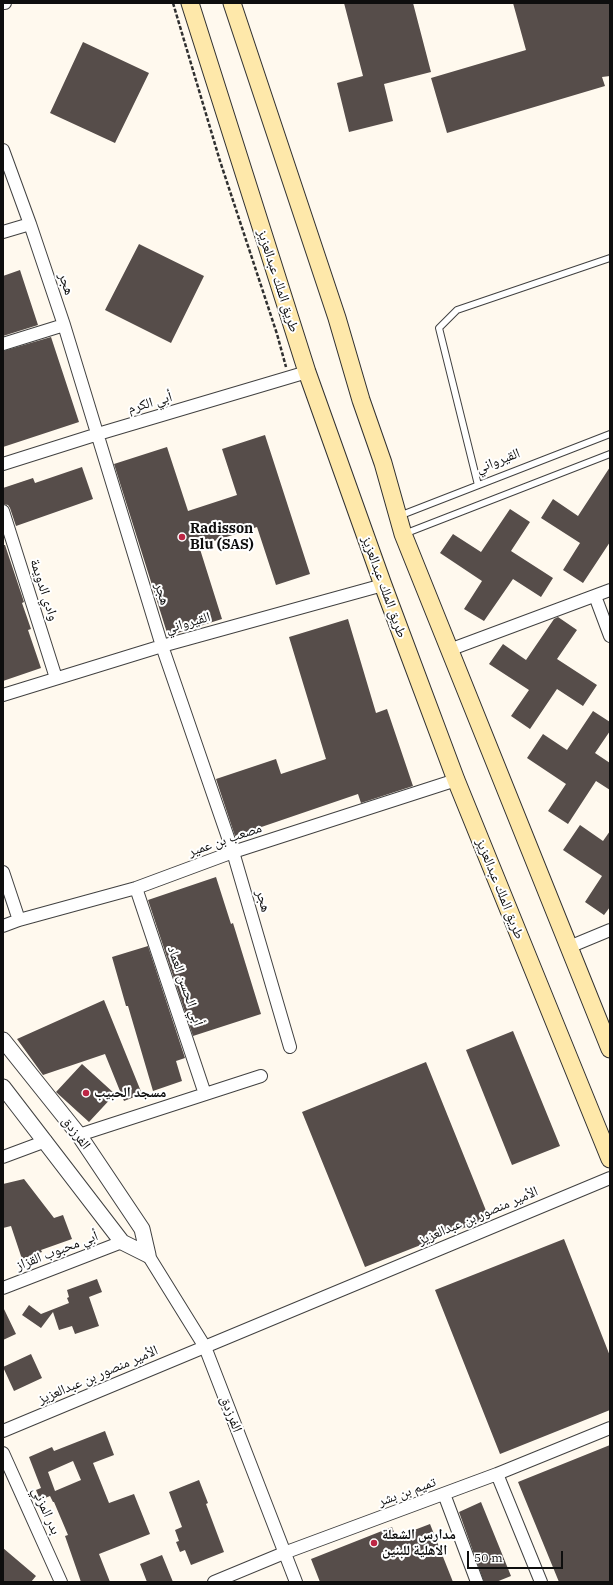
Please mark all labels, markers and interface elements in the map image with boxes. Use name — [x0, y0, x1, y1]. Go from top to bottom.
street label: طريق الملك عبدالعزيز — [253, 228, 303, 334]
street label: هجر — [55, 271, 77, 297]
street label: أبي الكرم — [126, 389, 174, 417]
street label: القيرواني — [474, 445, 522, 477]
place label: Radisson Blu (SAS) — [190, 521, 254, 554]
marker: Radisson Blu (SAS) — [177, 532, 187, 542]
street label: طريق الملك عبدالعزيز — [358, 534, 410, 640]
street label: وادي الدويمة — [26, 557, 62, 623]
street label: هجر — [151, 581, 173, 607]
street label: القيرواني — [164, 609, 212, 637]
street label: مصعب بن عمير — [186, 820, 264, 860]
street label: طريق الملك عبدالعزيز — [472, 836, 528, 942]
street label: هجر — [252, 888, 274, 914]
street label: أبي الحسن العماد — [163, 944, 207, 1028]
place label: مسجد الحبيب — [94, 1085, 166, 1101]
marker: مسجد الحبيب — [81, 1088, 91, 1098]
street label: الفرزدق — [58, 1113, 94, 1153]
street label: الأمير منصور بن عبدالعزيز — [415, 1183, 541, 1249]
street label: أبي محبوب القزاز — [14, 1228, 100, 1274]
street label: الأمير منصور بن عبدالعزيز — [35, 1342, 161, 1408]
street label: الفرزدق — [216, 1393, 246, 1435]
street label: تميم بن بشر — [376, 1474, 438, 1510]
street label: بدر المزني — [28, 1485, 64, 1537]
place label: مدارس الشعلة الاهلية للبنين — [382, 1527, 456, 1560]
marker: مدارس الشعلة الاهلية للبنين — [369, 1538, 379, 1548]
scale bar — [469, 1543, 565, 1569]
text: 50 m — [474, 1550, 503, 1565]

